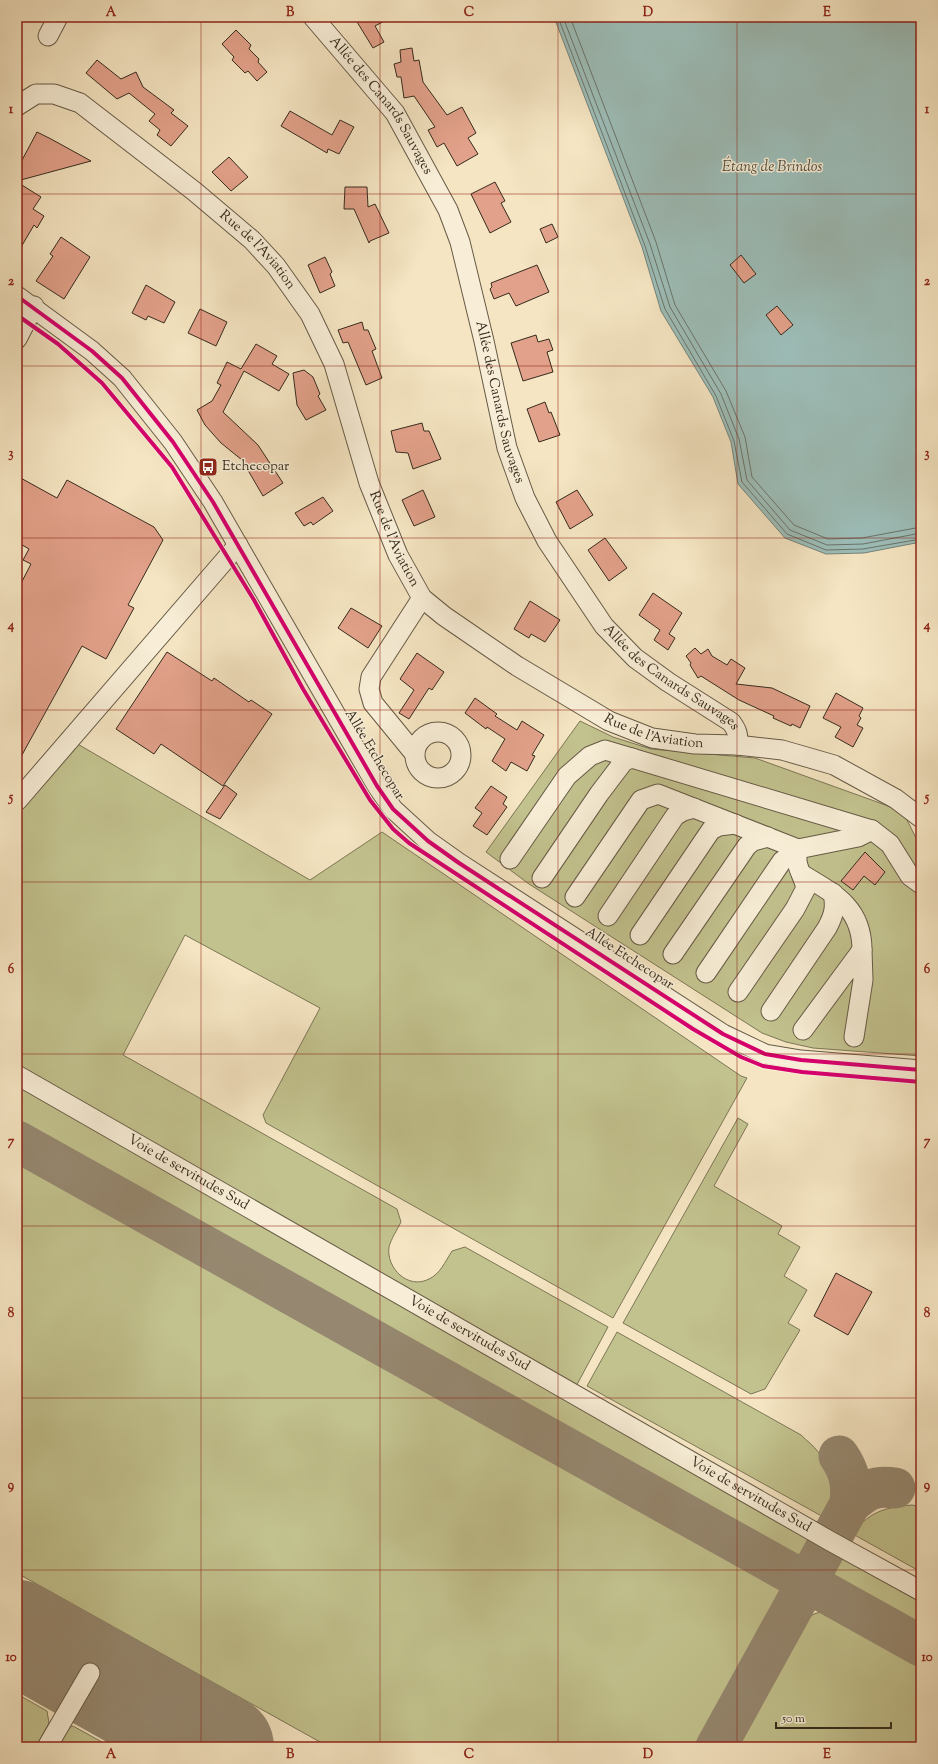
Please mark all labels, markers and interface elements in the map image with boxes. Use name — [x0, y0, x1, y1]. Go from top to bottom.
text: A — [106, 4, 117, 22]
text: B — [286, 4, 295, 22]
text: C — [464, 4, 474, 22]
text: D — [643, 4, 653, 22]
text: E — [823, 4, 831, 22]
street label: Allée des Canards Sauvages — [324, 32, 437, 178]
text: 1 — [9, 101, 14, 119]
text: 1 — [925, 101, 930, 119]
water label: Étang de Brindos — [722, 156, 822, 178]
street label: Rue de l'Aviation — [215, 206, 300, 294]
text: 2 — [8, 273, 15, 291]
text: 2 — [924, 273, 931, 291]
street label: Allée des Canards Sauvages — [470, 319, 529, 486]
text: 3 — [8, 445, 14, 463]
text: 3 — [924, 445, 930, 463]
bus stop icon: Etchecopar — [197, 456, 219, 478]
place label: Etchecopar — [222, 457, 290, 477]
street label: Rue de l'Aviation — [363, 488, 424, 591]
text: 4 — [7, 617, 15, 635]
text: 4 — [923, 617, 931, 635]
street label: Allée des Canards Sauvages — [598, 620, 744, 734]
street label: Allée Etchecopar — [339, 706, 409, 805]
street label: Rue de l'Aviation — [599, 710, 704, 754]
text: 5 — [8, 789, 14, 807]
text: 5 — [924, 789, 930, 807]
street label: Allée Etchecopar — [581, 923, 678, 996]
text: 6 — [8, 961, 15, 979]
text: 6 — [924, 961, 931, 979]
street label: Voie de servitudes Sud — [124, 1130, 252, 1216]
text: 7 — [8, 1133, 15, 1151]
text: 7 — [924, 1133, 931, 1151]
street label: Voie de servitudes Sud — [405, 1291, 533, 1377]
text: 8 — [8, 1305, 15, 1323]
text: 8 — [924, 1305, 931, 1323]
street label: Voie de servitudes Sud — [686, 1452, 815, 1538]
text: 9 — [8, 1477, 15, 1495]
text: 9 — [924, 1477, 931, 1495]
text: 10 — [5, 1649, 17, 1667]
text: 10 — [921, 1649, 933, 1667]
scale bar — [776, 1704, 891, 1730]
text: 50 m — [781, 1710, 805, 1728]
text: A — [106, 1746, 117, 1764]
text: B — [286, 1746, 295, 1764]
text: C — [464, 1746, 474, 1764]
text: D — [643, 1746, 653, 1764]
text: E — [823, 1746, 831, 1764]

